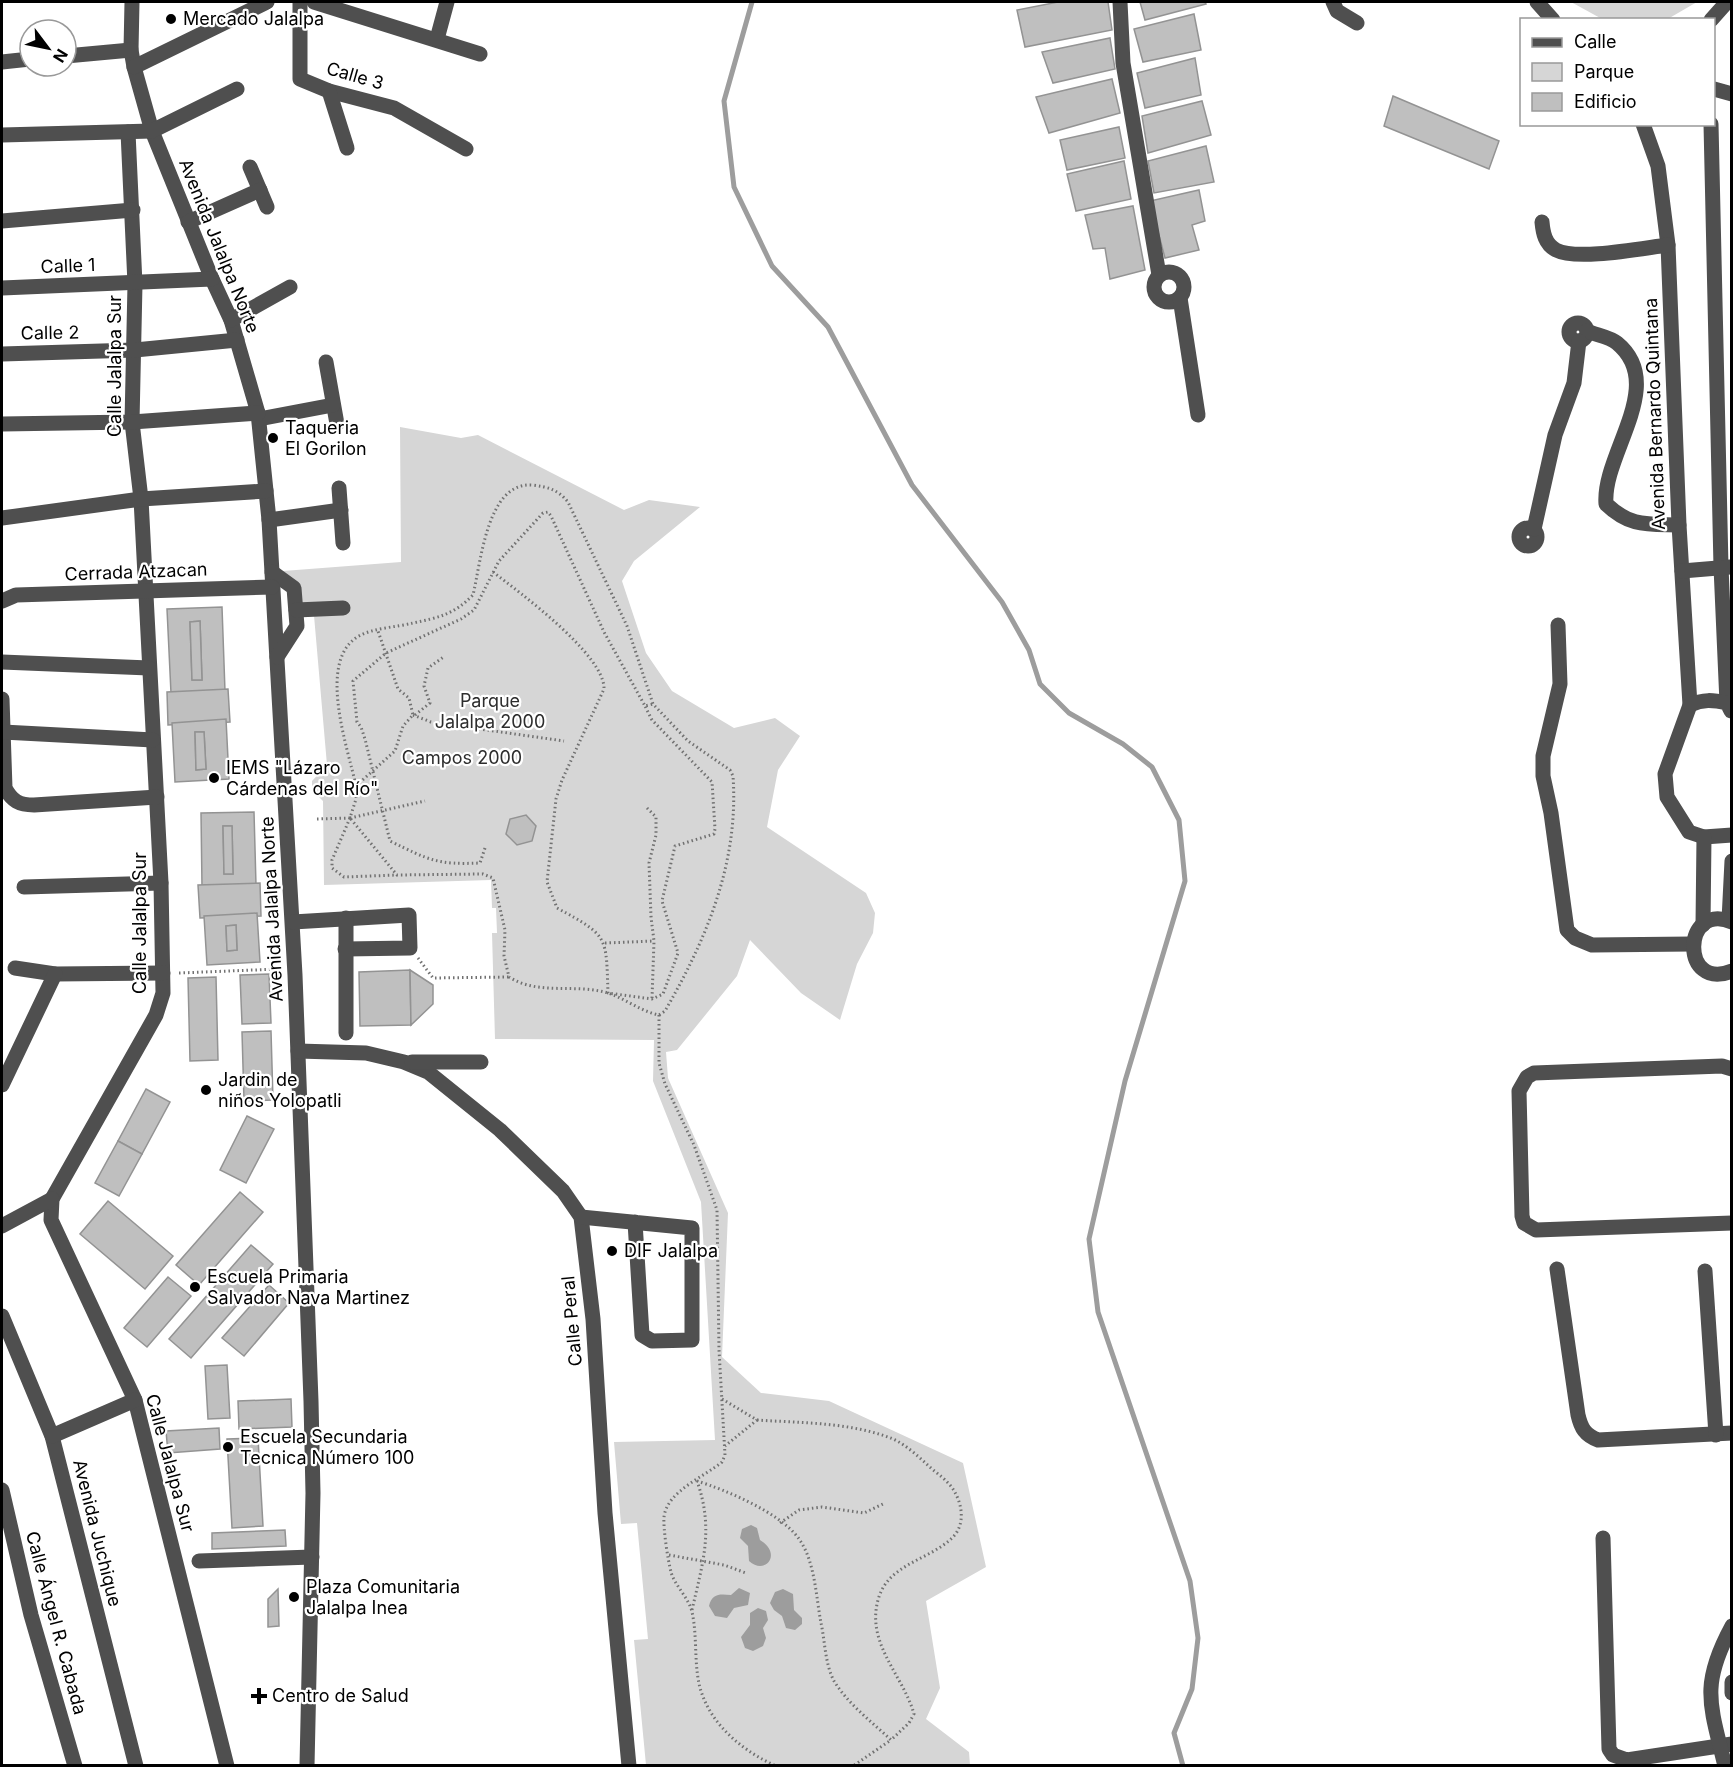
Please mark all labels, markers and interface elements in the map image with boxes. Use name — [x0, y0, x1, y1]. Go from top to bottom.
place label: Mercado Jalalpa — [183, 8, 324, 29]
marker: Mercado Jalalpa — [164, 12, 178, 26]
north arrow — [18, 18, 78, 78]
legend — [1520, 18, 1715, 126]
text: Calle — [1574, 31, 1616, 52]
text: N — [49, 45, 72, 66]
street label: Calle 3 — [324, 57, 386, 94]
text: Parque — [1574, 61, 1634, 82]
text: Edificio — [1574, 91, 1637, 112]
street label: Avenida Jalalpa Norte — [175, 156, 264, 336]
street label: Calle 1 — [40, 254, 96, 277]
street label: Calle Jalalpa Sur — [104, 295, 125, 437]
street label: Avenida Bernardo Quintana — [1640, 298, 1669, 530]
street label: Calle 2 — [21, 321, 79, 344]
place label: Taqueria El Gorilon — [285, 417, 367, 459]
marker: Taqueria El Gorilon — [266, 431, 280, 445]
street label: Cerrada Atzacan — [64, 559, 208, 584]
park label: Parque Jalalpa 2000 — [435, 690, 545, 732]
park label: Campos 2000 — [402, 747, 522, 768]
place label: IEMS "Lázaro Cárdenas del Río" — [226, 757, 378, 799]
marker: IEMS "Lázaro Cárdenas del Río" — [207, 771, 221, 785]
street label: Avenida Jalalpa Norte — [256, 816, 287, 1002]
street label: Calle Jalalpa Sur — [129, 852, 150, 994]
place label: Jardin de niños Yolopatli — [218, 1069, 342, 1111]
marker: Jardin de niños Yolopatli — [199, 1083, 213, 1097]
place label: DIF Jalalpa — [624, 1240, 718, 1261]
marker: DIF Jalalpa — [605, 1244, 619, 1258]
place label: Escuela Primaria Salvador Nava Martinez — [207, 1266, 410, 1308]
street label: Calle Peral — [557, 1275, 586, 1367]
marker: Escuela Primaria Salvador Nava Martinez — [188, 1280, 202, 1294]
street label: Calle Jalalpa Sur — [142, 1392, 199, 1534]
place label: Escuela Secundaria Tecnica Número 100 — [240, 1426, 414, 1468]
marker: Escuela Secundaria Tecnica Número 100 — [221, 1440, 235, 1454]
street label: Avenida Juchique — [69, 1457, 126, 1609]
street label: Calle Ángel R. Cabada — [22, 1529, 92, 1717]
place label: Plaza Comunitaria Jalalpa Inea — [306, 1576, 460, 1618]
marker: Plaza Comunitaria Jalalpa Inea — [287, 1590, 301, 1604]
place label: Centro de Salud — [272, 1685, 409, 1706]
marker: Centro de Salud — [250, 1687, 268, 1705]

